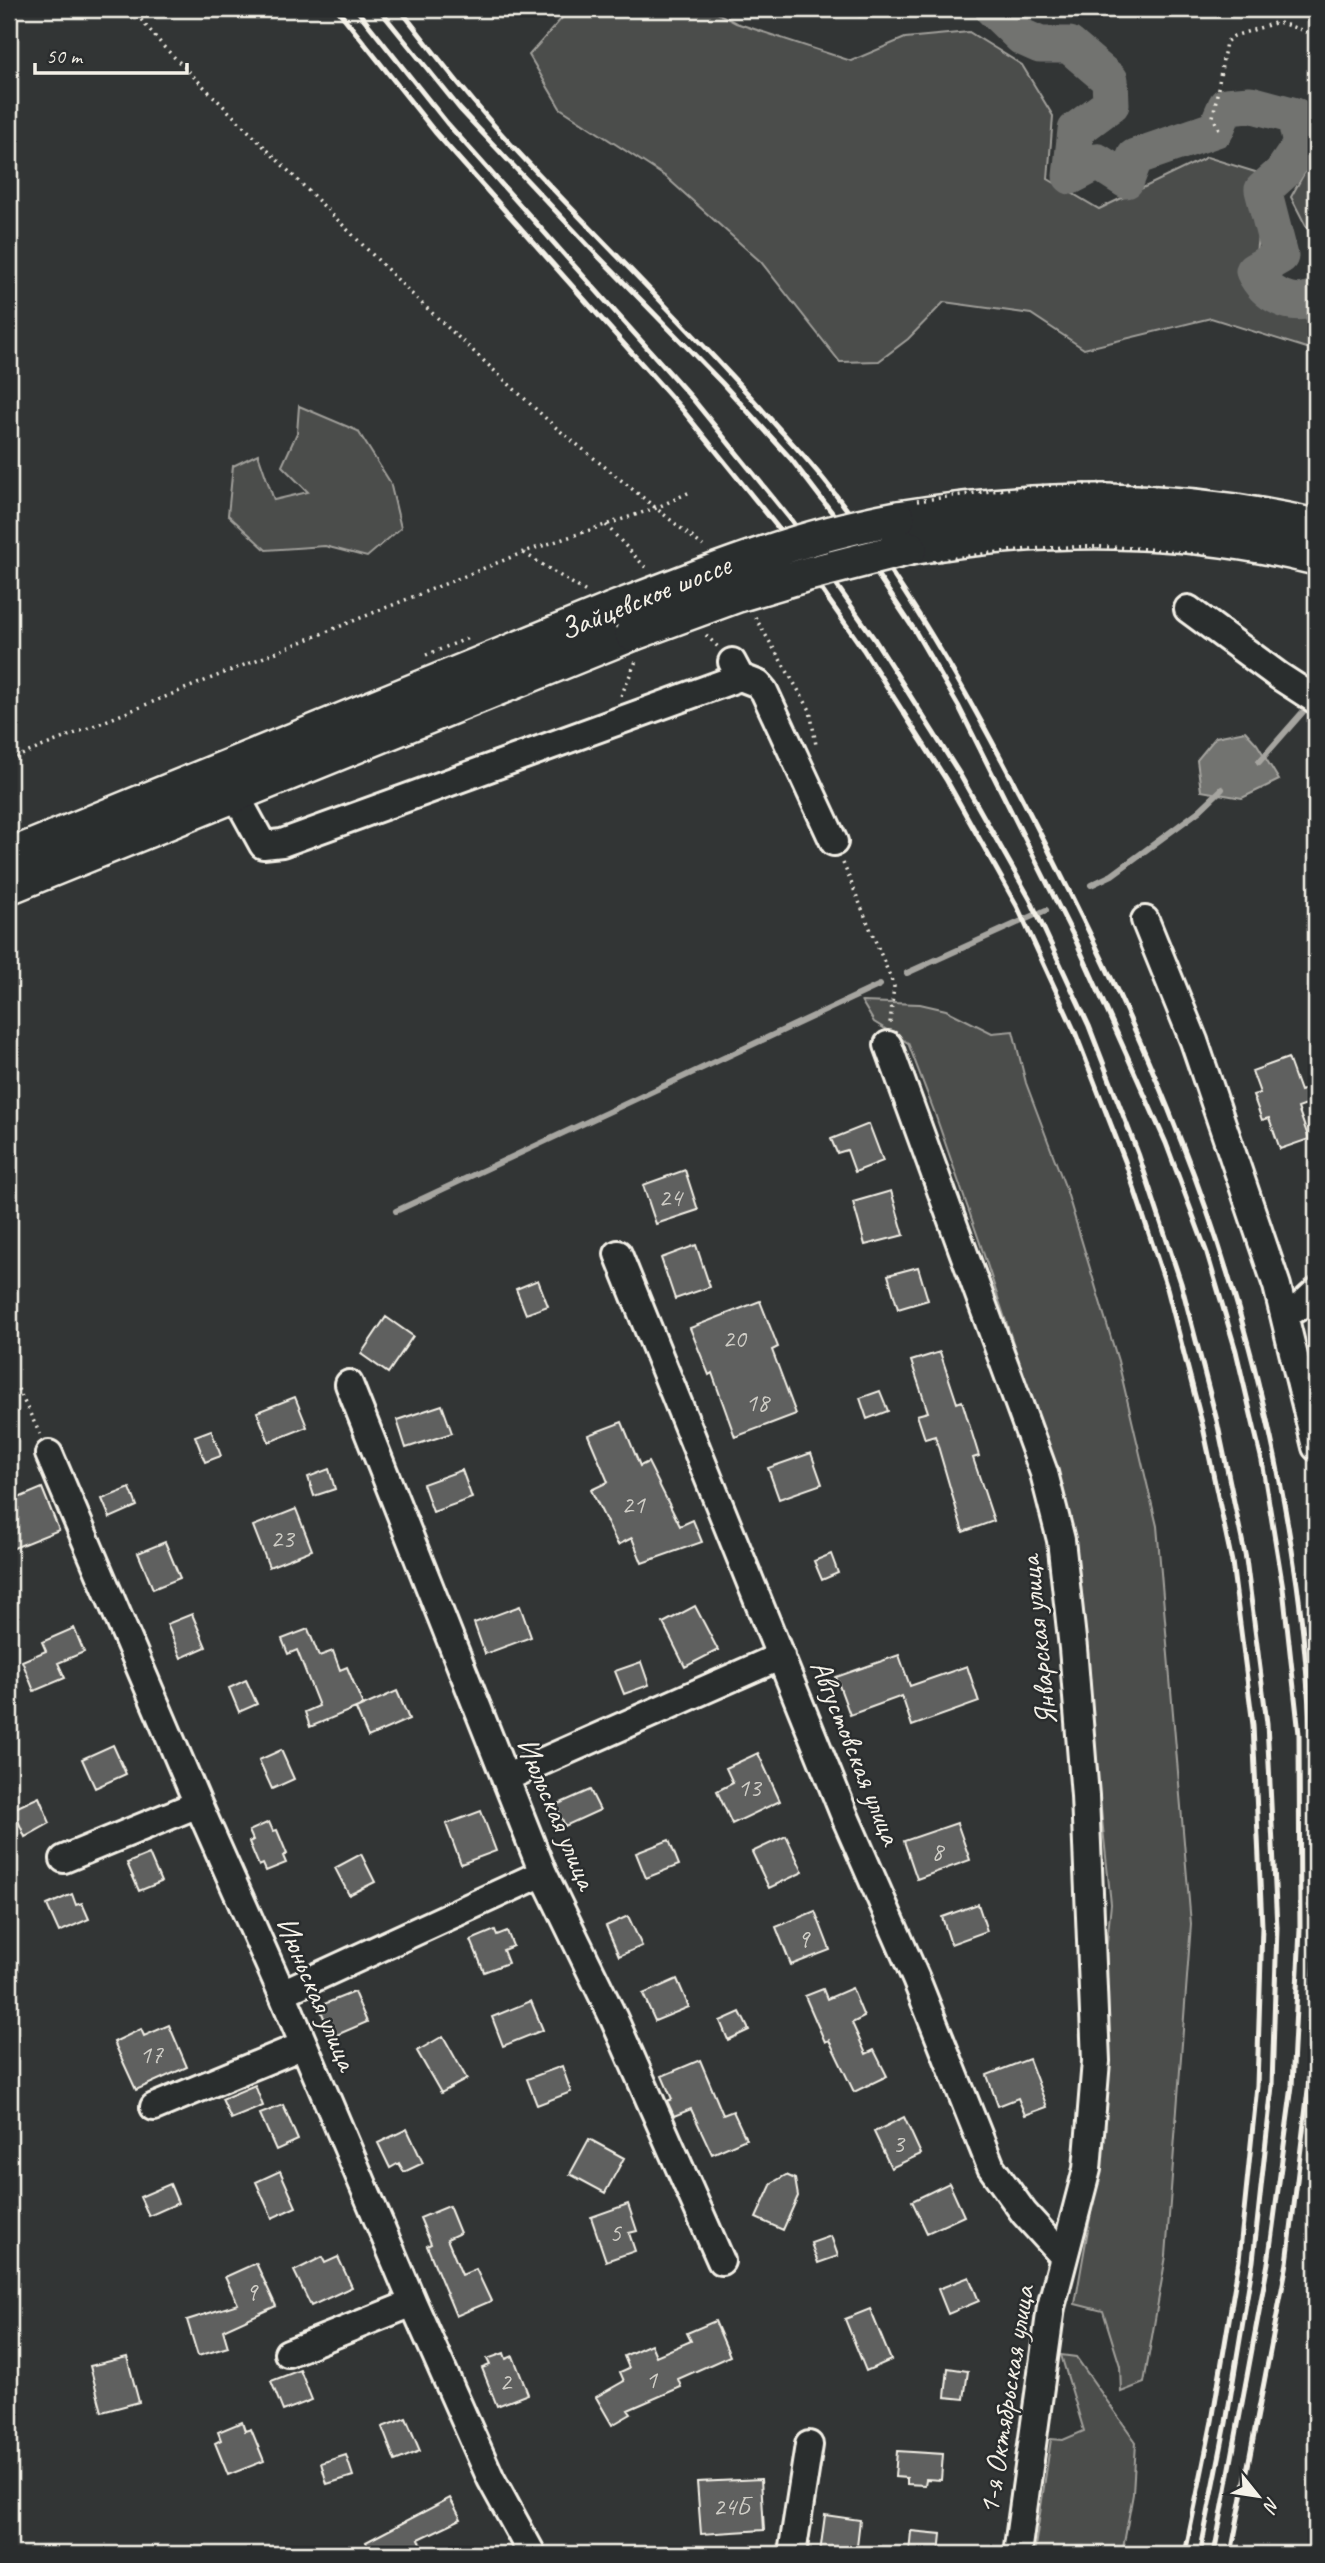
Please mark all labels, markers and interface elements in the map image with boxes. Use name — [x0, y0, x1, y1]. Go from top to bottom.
scale bar — [35, 32, 187, 76]
text: 50 m — [46, 43, 84, 69]
street label: Зайцевское шоссе — [554, 545, 738, 649]
house number: 24 — [658, 1181, 684, 1214]
house number: 20 — [722, 1322, 748, 1355]
house number: 18 — [745, 1386, 771, 1419]
house number: 21 — [621, 1488, 646, 1521]
house number: 23 — [270, 1522, 296, 1555]
street label: Январская улица — [1010, 1551, 1066, 1728]
street label: Августовская улица — [802, 1654, 911, 1852]
street label: Июльская улица — [508, 1731, 607, 1897]
house number: 13 — [737, 1771, 763, 1804]
house number: 8 — [931, 1835, 945, 1868]
street label: Июньская улица — [268, 1910, 367, 2078]
house number: 9 — [797, 1922, 811, 1955]
house number: 17 — [139, 2038, 164, 2071]
house number: 3 — [892, 2127, 906, 2160]
house number: 5 — [609, 2216, 622, 2249]
house number: 9 — [245, 2275, 259, 2308]
street label: 1-я Октябрьская улица — [969, 2281, 1043, 2517]
house number: 1 — [645, 2363, 658, 2396]
house number: 2 — [499, 2365, 513, 2398]
north arrow — [1224, 2462, 1294, 2532]
house number: 24Б — [713, 2490, 753, 2523]
text: N — [1257, 2493, 1285, 2518]

